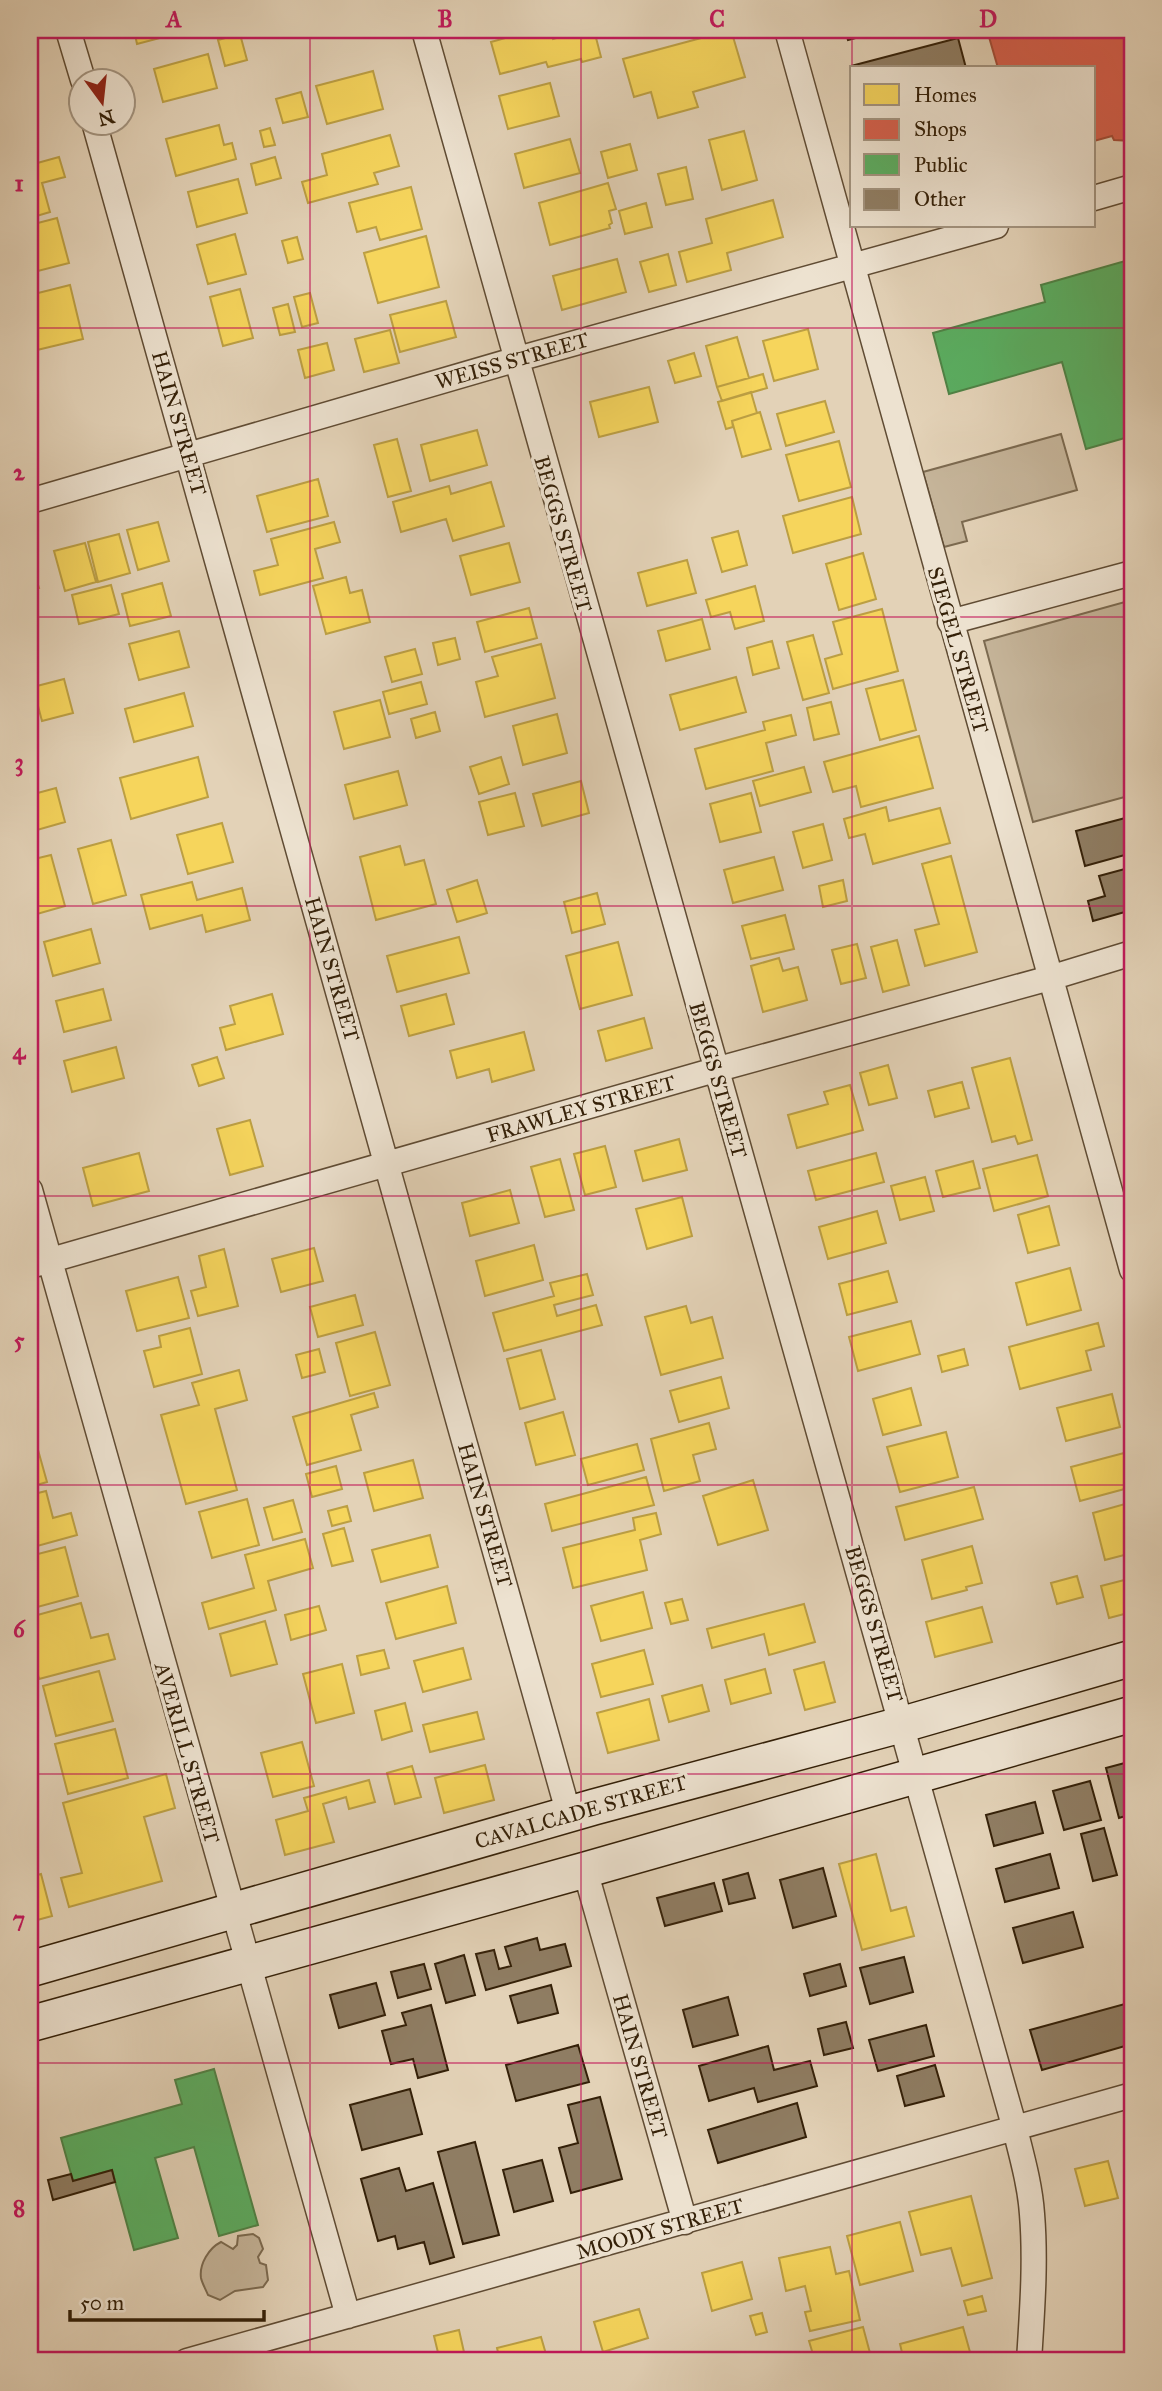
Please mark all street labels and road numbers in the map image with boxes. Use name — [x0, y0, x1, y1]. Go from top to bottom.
street label: WEISS STREET — [432, 327, 592, 395]
street label: HAIN STREET — [146, 348, 212, 498]
street label: BEGGS STREET — [528, 453, 598, 615]
street label: SIEGEL STREET — [922, 564, 994, 736]
street label: HAIN STREET — [299, 894, 365, 1044]
street label: BEGGS STREET — [683, 999, 753, 1161]
street label: FRAWLEY STREET — [483, 1070, 679, 1148]
street label: HAIN STREET — [452, 1440, 518, 1590]
street label: BEGGS STREET — [839, 1543, 909, 1705]
street label: AVERILL STREET — [148, 1658, 225, 1847]
street label: CAVALCADE STREET — [472, 1769, 690, 1855]
street label: HAIN STREET — [607, 1991, 673, 2141]
street label: MOODY STREET — [573, 2193, 747, 2265]

